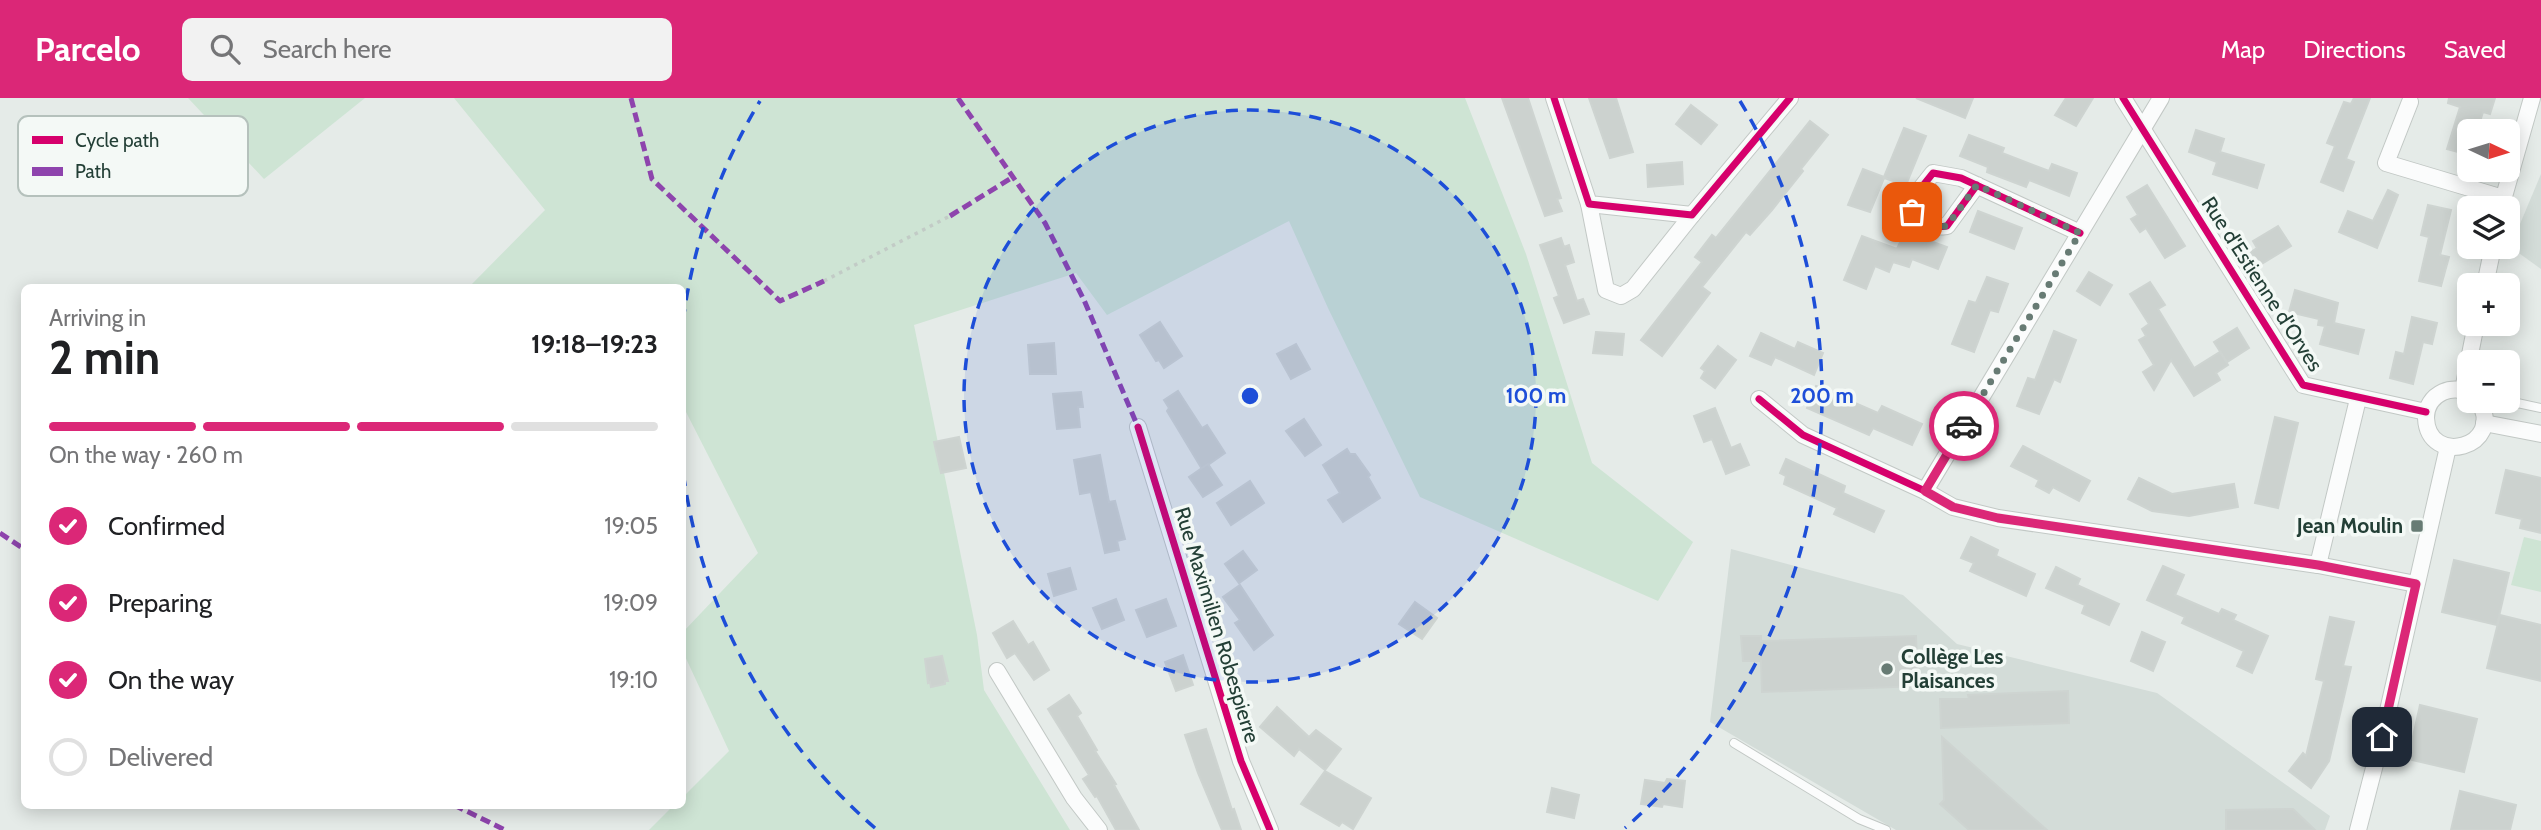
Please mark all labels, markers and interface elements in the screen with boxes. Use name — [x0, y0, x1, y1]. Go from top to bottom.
search box — [182, 18, 672, 81]
text: Parcelo — [35, 29, 140, 69]
icon: search — [206, 30, 244, 68]
text: Search here — [262, 33, 392, 65]
text: Map — [2221, 35, 2265, 64]
text: Directions — [2303, 35, 2406, 64]
text: Saved — [2444, 35, 2506, 64]
legend — [18, 116, 248, 196]
north arrow — [2457, 119, 2520, 182]
map controls — [2457, 119, 2520, 413]
text: Cycle path — [75, 129, 159, 152]
text: Path — [75, 160, 111, 183]
pin — [1882, 182, 1942, 242]
street label: Rue d'Estienne d'Orves — [2197, 192, 2328, 376]
icon: bag — [1893, 193, 1931, 231]
button: layers — [2457, 196, 2520, 259]
button: + — [2457, 273, 2520, 336]
text: Arriving in — [49, 304, 146, 332]
text: 19:18–19:23 — [531, 328, 658, 360]
text: 2 min — [49, 330, 160, 386]
button: − — [2457, 350, 2520, 413]
text: 100 m — [1506, 383, 1566, 408]
text: 200 m — [1790, 383, 1854, 408]
centre of rings — [1238, 384, 1262, 408]
courier — [1929, 391, 1999, 461]
icon: car — [1945, 407, 1983, 445]
text: On the way · 260 m — [49, 441, 243, 469]
street label: Rue Maximilien Robespierre — [1170, 504, 1265, 746]
icon: check — [49, 507, 87, 545]
text: Confirmed — [108, 510, 225, 542]
text: 19:05 — [604, 512, 658, 540]
place label: Jean Moulin — [2296, 513, 2403, 538]
marker: Jean Moulin — [2409, 518, 2425, 534]
icon: check — [49, 584, 87, 622]
text: Preparing — [108, 587, 212, 619]
text: 19:09 — [604, 589, 658, 617]
place label: Collège Les Plaisances — [1901, 644, 2003, 693]
icon: check — [49, 661, 87, 699]
marker: Collège Les Plaisances — [1879, 661, 1895, 677]
text: On the way — [108, 664, 234, 696]
text: 19:10 — [609, 666, 658, 694]
pin — [2352, 707, 2412, 767]
icon: home — [2363, 718, 2401, 756]
text: Delivered — [108, 741, 213, 773]

